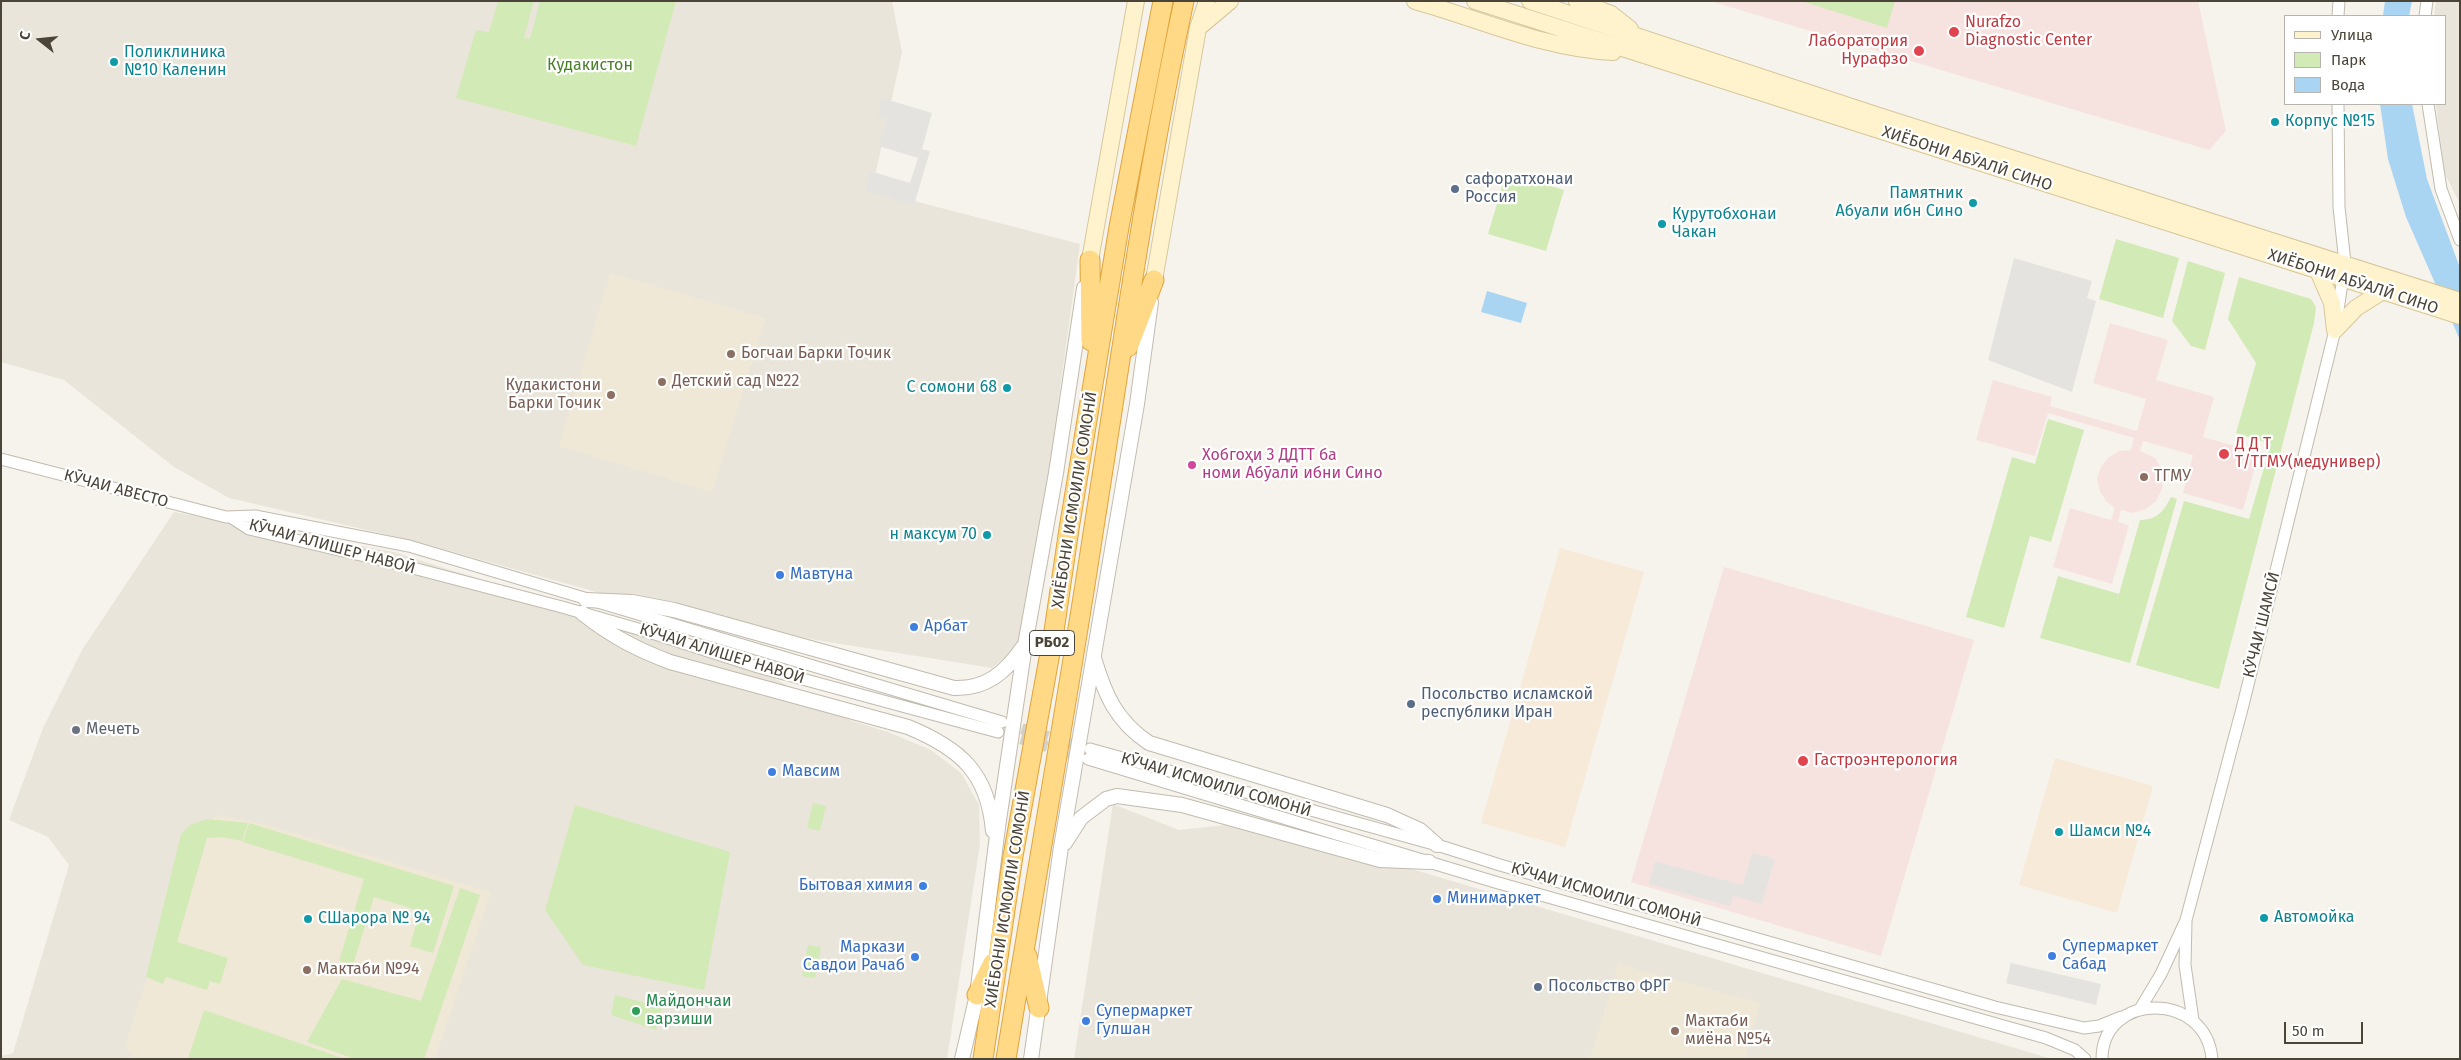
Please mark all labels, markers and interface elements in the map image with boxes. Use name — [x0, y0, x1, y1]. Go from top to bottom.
place label: Nurafzo Diagnostic Center — [1965, 13, 2092, 51]
north arrow — [15, 15, 65, 65]
legend — [2284, 15, 2446, 105]
marker: Nurafzo Diagnostic Center — [1947, 25, 1961, 39]
text: Улица — [2331, 26, 2373, 44]
text: С — [16, 30, 34, 42]
place label: Лаборатория Нурафзо — [1808, 32, 1908, 70]
place label: Поликлиника №10 Каленин — [124, 43, 227, 81]
marker: Лаборатория Нурафзо — [1912, 44, 1926, 58]
text: Парк — [2331, 51, 2366, 69]
marker: Поликлиника №10 Каленин — [108, 56, 120, 68]
park label: Кудакистон — [547, 56, 633, 76]
text: Вода — [2331, 76, 2365, 94]
place label: Корпус №15 — [2285, 112, 2375, 132]
marker: Корпус №15 — [2269, 116, 2281, 128]
street label: ХИЁБОНИ АБӮАЛӢ СИНО — [1879, 122, 2055, 196]
place label: сафоратхонаи Россия — [1465, 170, 1573, 208]
marker: сафоратхонаи Россия — [1449, 183, 1461, 195]
place label: Памятник Абуали ибн Сино — [1836, 184, 1963, 222]
marker: Памятник Абуали ибн Сино — [1967, 197, 1979, 209]
place label: Курутобхонаи Чакан — [1672, 205, 1776, 243]
marker: Курутобхонаи Чакан — [1656, 218, 1668, 230]
street label: ХИЁБОНИ АБӮАЛӢ СИНО — [2265, 245, 2441, 319]
place label: Богчаи Барки Точик — [741, 344, 891, 364]
marker: Богчаи Барки Точик — [725, 348, 737, 360]
place label: Детский сад №22 — [672, 372, 799, 392]
place label: Кудакистони Барки Точик — [506, 376, 601, 414]
marker: Детский сад №22 — [656, 376, 668, 388]
place label: С сомони 68 — [906, 378, 997, 398]
marker: С сомони 68 — [1001, 382, 1013, 394]
marker: Кудакистони Барки Точик — [605, 389, 617, 401]
street label: ХИЁБОНИ ИСМОИЛИ СОМОНӢ — [1048, 390, 1102, 610]
place label: Д Д Т Т/ТГМУ(медунивер) — [2235, 435, 2381, 473]
place label: Хобгоҳи 3 ДДТТ ба номи Абӯалӣ ибни Сино — [1202, 446, 1382, 484]
marker: Д Д Т Т/ТГМУ(медунивер) — [2217, 447, 2231, 461]
marker: Хобгоҳи 3 ДДТТ ба номи Абӯалӣ ибни Сино — [1186, 459, 1198, 471]
street label: КӮЧАИ АВЕСТО — [62, 466, 170, 512]
place label: ТГМУ — [2154, 467, 2191, 487]
marker: ТГМУ — [2138, 471, 2150, 483]
street label: КӮЧАИ АЛИШЕР НАВОӢ — [247, 516, 417, 578]
place label: н максум 70 — [889, 525, 977, 545]
marker: н максум 70 — [981, 529, 993, 541]
place label: Мавтуна — [790, 565, 853, 585]
marker: Мавтуна — [774, 569, 786, 581]
street label: КӮЧАИ ШАМСӢ — [2240, 570, 2284, 680]
place label: Арбат — [924, 617, 967, 637]
street label: КӮЧАИ АЛИШЕР НАВОӢ — [637, 620, 807, 688]
marker: Арбат — [908, 621, 920, 633]
road number: РБ02 — [1030, 630, 1074, 656]
place label: Посольство исламской республики Иран — [1421, 685, 1593, 723]
marker: Посольство исламской республики Иран — [1405, 698, 1417, 710]
place label: Мечеть — [86, 720, 140, 740]
marker: Мечеть — [70, 724, 82, 736]
street label: КӮЧАИ ИСМОИЛИ СОМОНӢ — [1119, 749, 1313, 821]
place label: Гастроэнтерология — [1814, 751, 1958, 771]
marker: Гастроэнтерология — [1796, 754, 1810, 768]
place label: Мавсим — [782, 762, 840, 782]
marker: Мавсим — [766, 766, 778, 778]
street label: ХИЁБОНИ ИСМОИЛИ СОМОНӢ — [981, 789, 1035, 1009]
place label: Шамси №4 — [2069, 822, 2151, 842]
marker: Шамси №4 — [2053, 826, 2065, 838]
street label: КӮЧАИ ИСМОИЛИ СОМОНӢ — [1509, 859, 1703, 931]
place label: Бытовая химия — [799, 876, 913, 896]
marker: Бытовая химия — [917, 880, 929, 892]
place label: Минимаркет — [1447, 889, 1541, 909]
marker: Минимаркет — [1431, 893, 1443, 905]
place label: Автомойка — [2274, 908, 2354, 928]
place label: СШарора № 94 — [318, 909, 431, 929]
marker: Автомойка — [2258, 912, 2270, 924]
marker: СШарора № 94 — [302, 913, 314, 925]
place label: Супермаркет Сабад — [2062, 937, 2158, 975]
place label: Маркази Савдои Рачаб — [803, 938, 905, 976]
marker: Супермаркет Сабад — [2046, 950, 2058, 962]
marker: Маркази Савдои Рачаб — [909, 951, 921, 963]
place label: Мактаби №94 — [317, 960, 420, 980]
marker: Мактаби №94 — [301, 964, 313, 976]
place label: Посольство ФРГ — [1548, 977, 1670, 997]
marker: Посольство ФРГ — [1532, 981, 1544, 993]
place label: Майдончаи варзиши — [646, 992, 732, 1030]
place label: Супермаркет Гулшан — [1096, 1002, 1192, 1040]
marker: Майдончаи варзиши — [630, 1005, 642, 1017]
place label: Мактаби миёна №54 — [1685, 1012, 1771, 1050]
scale bar — [2286, 1012, 2365, 1044]
marker: Супермаркет Гулшан — [1080, 1015, 1092, 1027]
text: 50 m — [2292, 1022, 2325, 1040]
marker: Мактаби миёна №54 — [1669, 1025, 1681, 1037]

